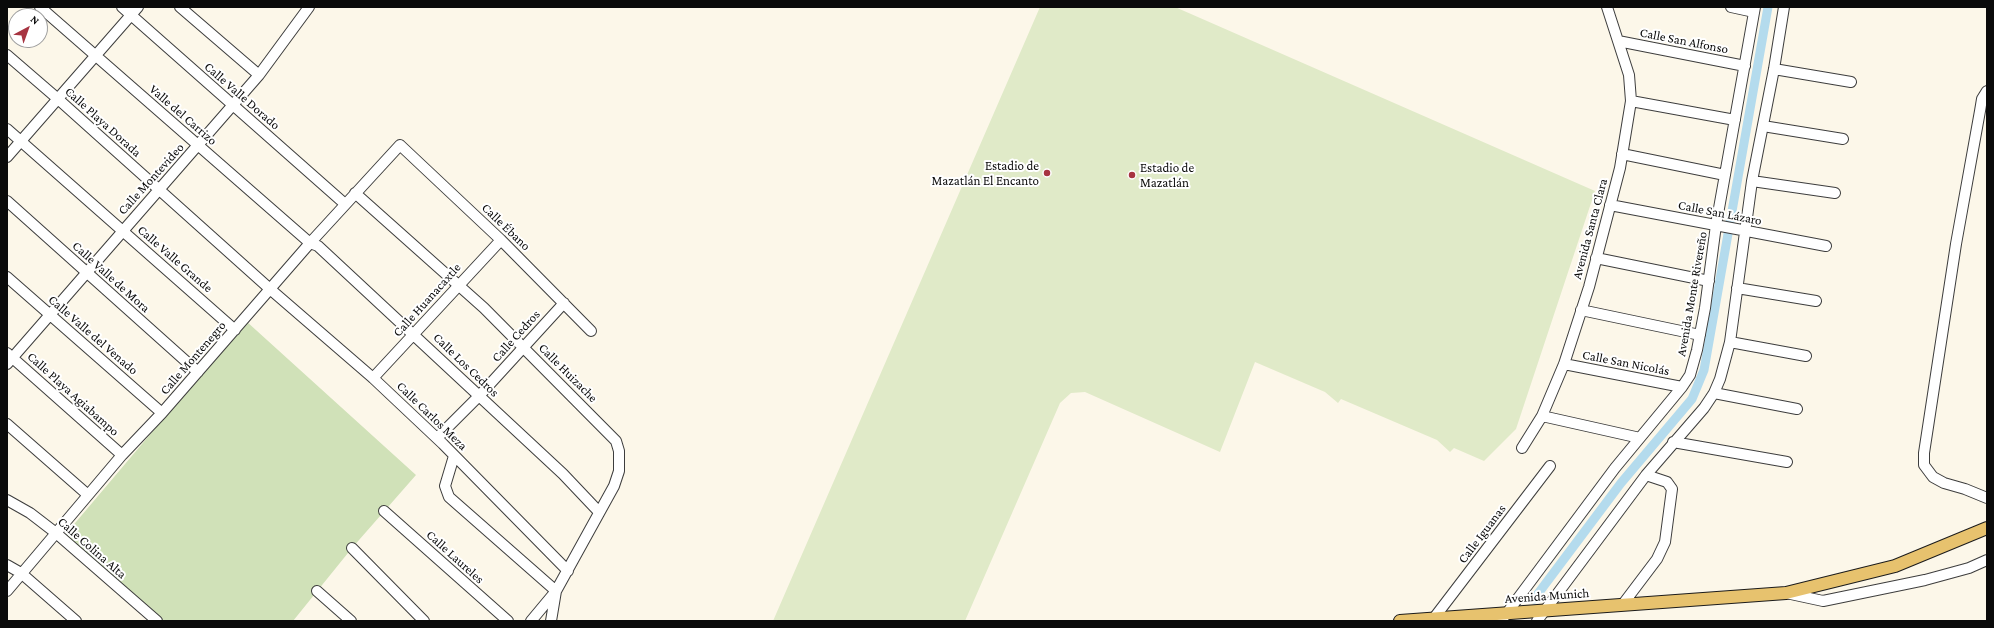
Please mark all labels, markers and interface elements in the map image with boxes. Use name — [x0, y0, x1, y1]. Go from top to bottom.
north arrow — [8, 8, 48, 48]
text: N — [28, 13, 42, 27]
street label: Calle San Alfonso — [1638, 25, 1730, 57]
street label: Calle Valle Dorado — [201, 59, 283, 133]
street label: Valle del Carrizo — [146, 81, 220, 149]
street label: Calle Playa Dorada — [62, 84, 144, 160]
street label: Calle Montevideo — [115, 140, 187, 218]
place label: Estadio de Mazatlán El Encanto — [931, 158, 1039, 189]
place label: Estadio de Mazatlán — [1140, 160, 1194, 191]
marker: Estadio de Mazatlán El Encanto — [1042, 168, 1052, 178]
marker: Estadio de Mazatlán — [1127, 170, 1137, 180]
street label: Avenida Santa Clara — [1569, 177, 1611, 281]
street label: Calle San Lázaro — [1677, 197, 1763, 229]
street label: Calle Ébano — [478, 200, 534, 254]
street label: Calle Valle Grande — [134, 222, 216, 296]
street label: Avenida Monte Rivereño — [1673, 230, 1711, 358]
street label: Calle Valle de Mora — [69, 238, 153, 316]
street label: Calle Huanacaxtle — [390, 260, 464, 340]
street label: Calle Valle del Venado — [45, 292, 141, 378]
street label: Calle Cedros — [489, 307, 543, 365]
street label: Calle Montenegro — [157, 318, 229, 398]
street label: Calle Los Cedros — [430, 330, 502, 400]
street label: Calle Huizache — [535, 340, 601, 406]
street label: Calle San Nicolás — [1581, 347, 1671, 379]
street label: Calle Playa Agiabampo — [24, 349, 122, 439]
street label: Calle Carlos Meza — [393, 378, 471, 454]
street label: Calle Iguanas — [1455, 501, 1509, 567]
street label: Calle Colina Alta — [54, 514, 130, 582]
street label: Calle Laureles — [423, 527, 487, 587]
street label: Avenida Munich — [1504, 585, 1590, 607]

